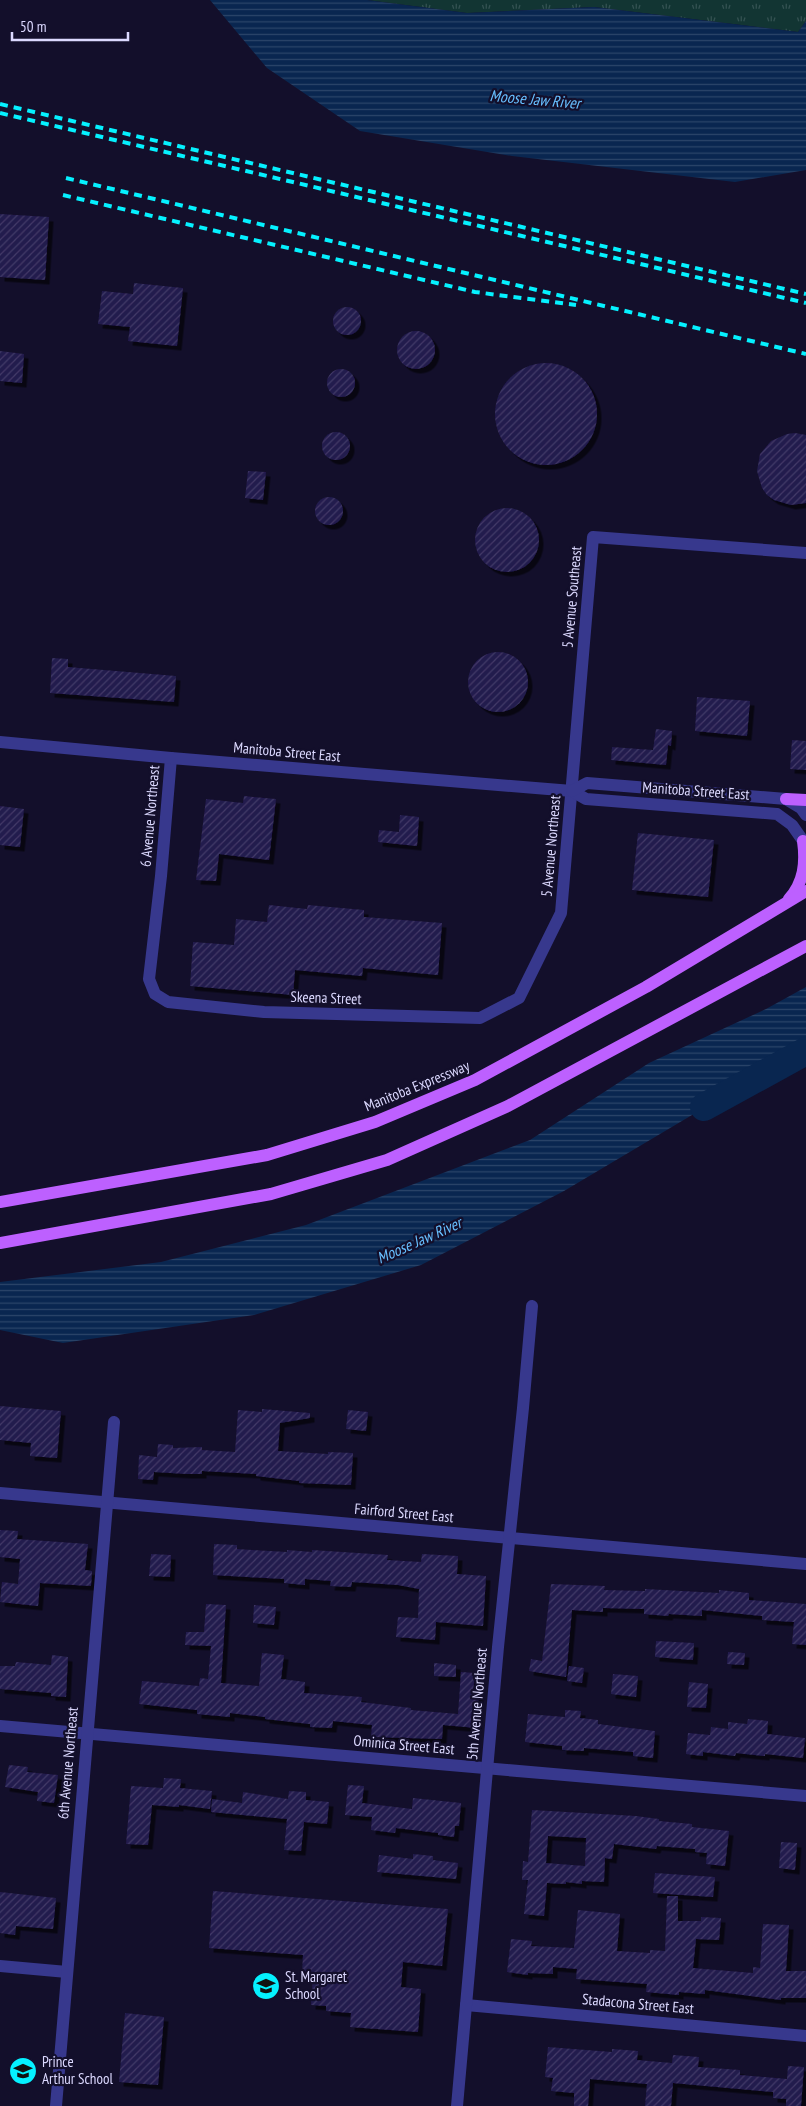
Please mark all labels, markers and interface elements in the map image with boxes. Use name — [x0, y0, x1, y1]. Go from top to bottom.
scale bar — [12, 10, 129, 42]
text: 50 m — [20, 17, 46, 36]
water label: Moose Jaw River — [489, 85, 584, 113]
street label: 5 Avenue Southeast — [558, 545, 585, 649]
street label: Manitoba Street East — [233, 737, 341, 766]
street label: 6 Avenue Northeast — [136, 764, 163, 867]
street label: Manitoba Street East — [642, 777, 750, 804]
street label: 5 Avenue Northeast — [537, 794, 564, 897]
street label: Skeena Street — [290, 987, 362, 1008]
street label: Manitoba Expressway — [361, 1056, 472, 1115]
water label: Moose Jaw River — [374, 1211, 467, 1268]
street label: Fairford Street East — [354, 1499, 454, 1526]
street label: 5th Avenue Northeast — [462, 1647, 491, 1761]
street label: 6th Avenue Northeast — [53, 1706, 82, 1820]
street label: Ominica Street East — [353, 1731, 455, 1758]
place label: St. Margaret School — [285, 1967, 347, 2003]
school or university icon: St. Margaret School — [251, 1971, 281, 2001]
street label: Stadacona Street East — [581, 1989, 695, 2018]
place label: Prince Arthur School — [42, 2052, 113, 2088]
school or university icon: Prince Arthur School — [8, 2056, 38, 2086]

